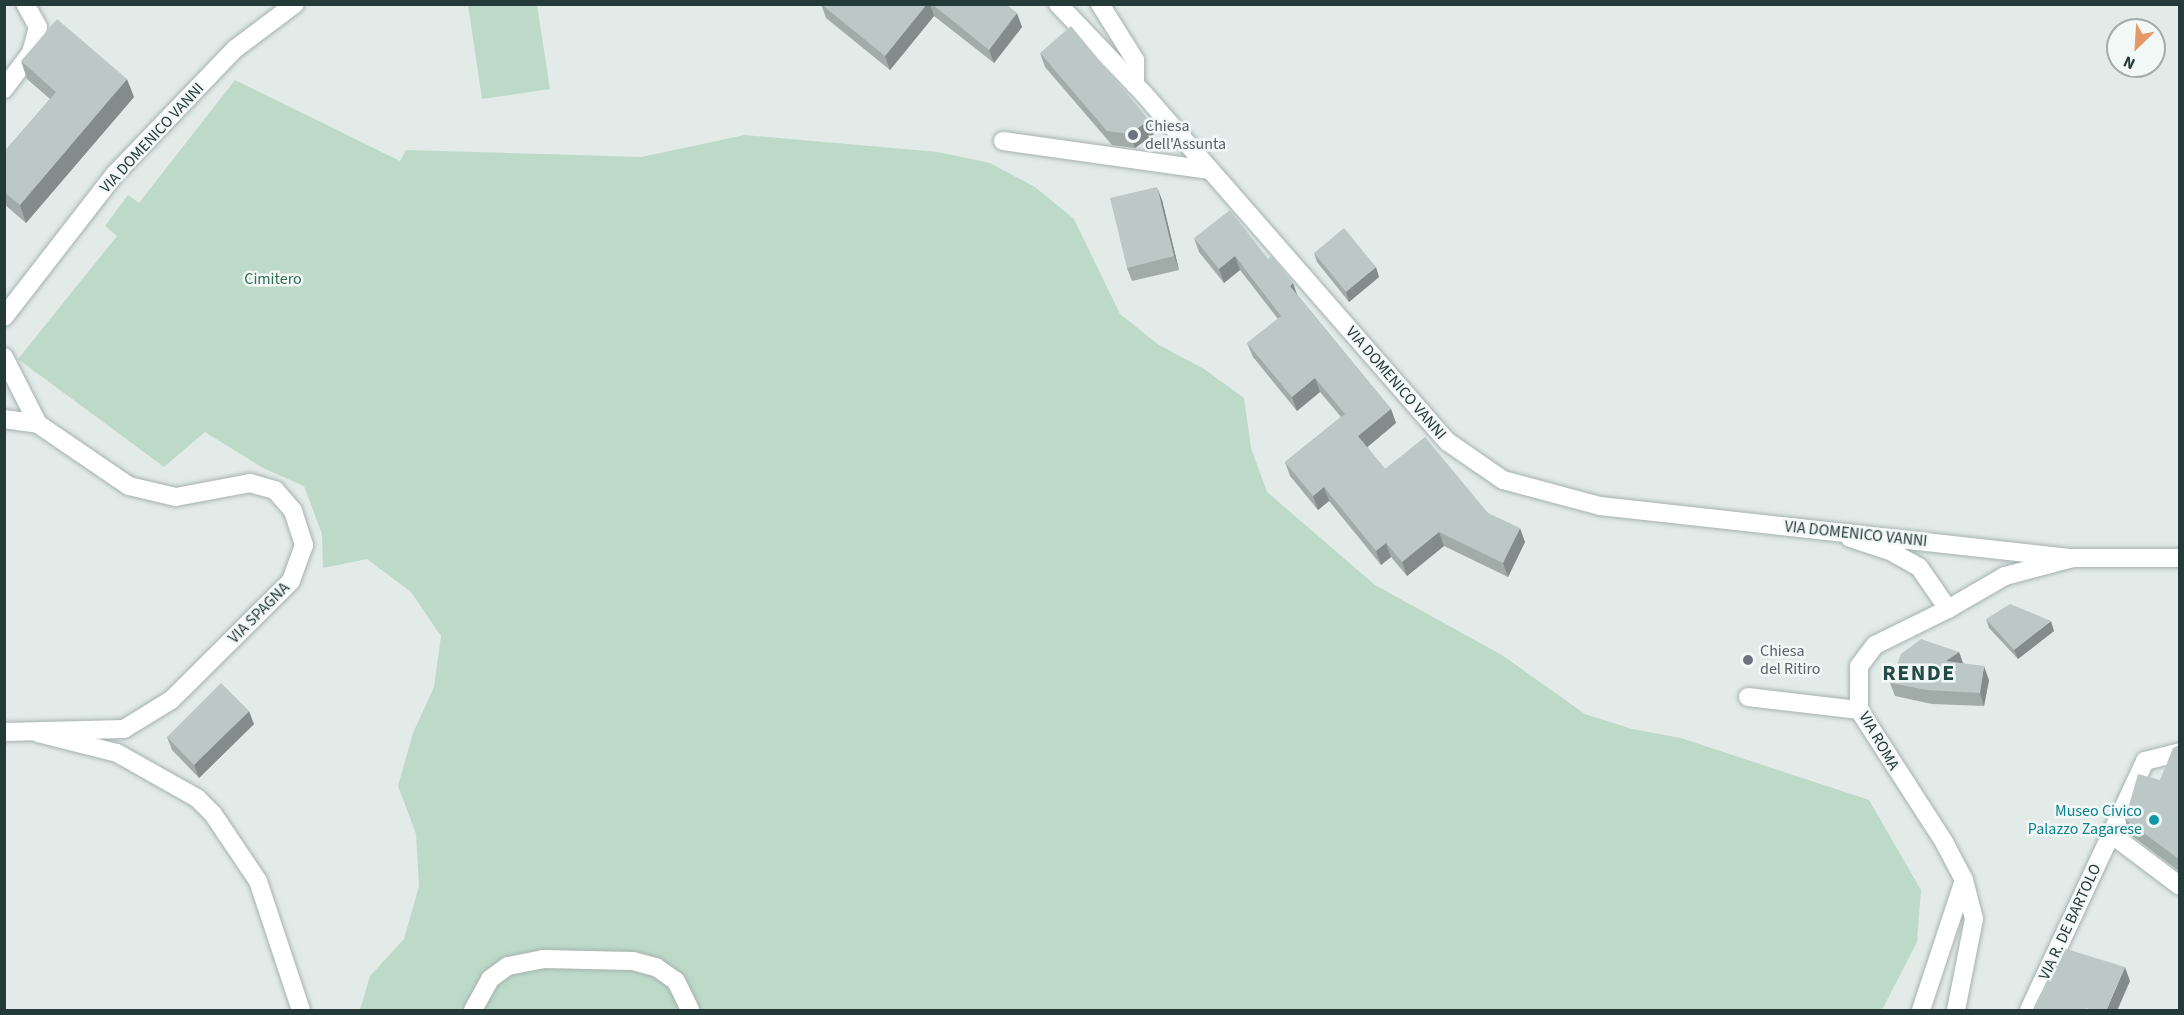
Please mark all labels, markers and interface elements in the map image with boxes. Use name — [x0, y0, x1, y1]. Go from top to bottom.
north arrow — [2106, 18, 2166, 78]
text: N — [2120, 50, 2139, 75]
street label: VIA DOMENICO VANNI — [96, 79, 208, 197]
place label: Chiesa dell'Assunta — [1145, 116, 1226, 154]
marker: Chiesa dell'Assunta — [1126, 128, 1140, 142]
park label: Cimitero — [244, 269, 302, 289]
street label: VIA DOMENICO VANNI — [1342, 323, 1450, 443]
street label: VIA DOMENICO VANNI — [1784, 517, 1928, 551]
street label: VIA SPAGNA — [224, 578, 294, 648]
place label: Chiesa del Ritiro — [1760, 641, 1821, 679]
marker: Chiesa del Ritiro — [1741, 653, 1755, 667]
district label: RENDE — [1882, 661, 1956, 687]
street label: VIA ROMA — [1855, 708, 1903, 774]
place label: Museo Civico Palazzo Zagarese — [2028, 801, 2142, 839]
marker: Museo Civico Palazzo Zagarese — [2147, 813, 2161, 827]
street label: VIA R. DE BARTOLO — [2035, 861, 2105, 983]

